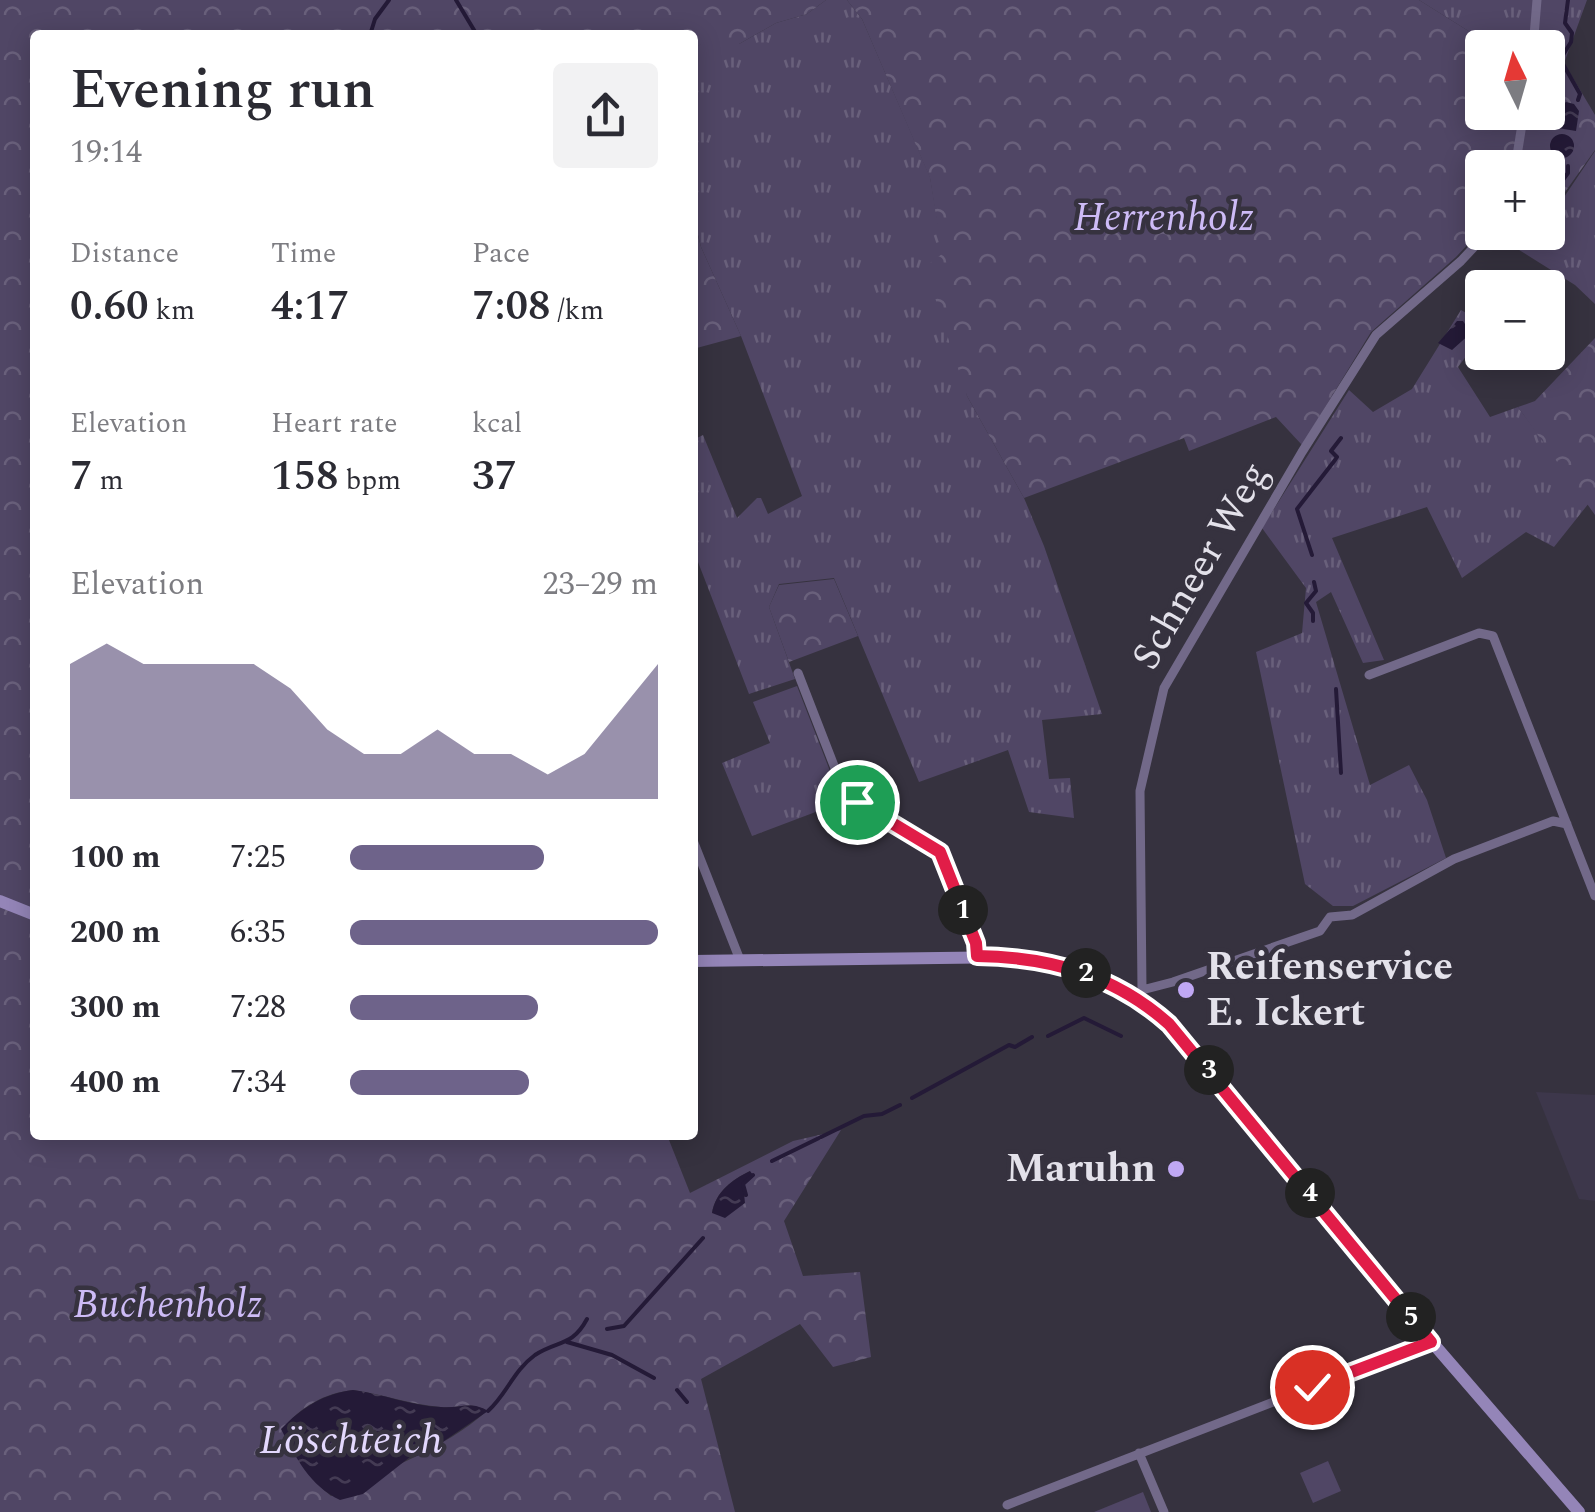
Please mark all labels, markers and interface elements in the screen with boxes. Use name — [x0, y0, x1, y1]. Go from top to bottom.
north arrow — [1465, 30, 1565, 130]
map controls — [1465, 30, 1565, 370]
text: Evening run — [70, 49, 375, 132]
button: share — [553, 63, 658, 168]
text: 19:14 — [70, 128, 142, 177]
button: + — [1465, 150, 1565, 250]
park label: Herrenholz — [1074, 188, 1254, 249]
text: Distance — [70, 232, 179, 275]
text: Time — [271, 232, 336, 275]
text: Pace — [472, 232, 530, 275]
button: − — [1465, 270, 1565, 370]
text: 0.60 — [70, 275, 149, 338]
text: 4:17 — [271, 275, 350, 338]
text: 7:08 — [472, 275, 551, 338]
text: km — [149, 289, 195, 332]
text: /km — [551, 289, 604, 332]
text: Elevation — [70, 402, 187, 445]
text: Heart rate — [271, 402, 398, 445]
text: kcal — [472, 402, 522, 445]
text: 7 — [70, 445, 93, 508]
text: 158 — [271, 445, 339, 508]
text: 37 — [472, 445, 517, 508]
street label: Schneer Weg — [1117, 450, 1285, 682]
text: m — [93, 459, 124, 502]
text: bpm — [339, 459, 401, 502]
text: Elevation — [70, 560, 204, 609]
text: 23–29 m — [542, 560, 658, 609]
pin — [815, 760, 900, 845]
icon: arrive — [830, 775, 885, 830]
text: 100 m — [70, 833, 161, 882]
text: 7:25 — [230, 833, 286, 882]
pin: 1 — [938, 885, 988, 935]
text: 1 — [955, 888, 971, 931]
text: 200 m — [70, 908, 161, 957]
text: 6:35 — [230, 908, 286, 957]
place label: Reifenservice E. Ickert — [1206, 937, 1453, 1044]
pin: 2 — [1061, 948, 1111, 998]
text: 2 — [1078, 951, 1094, 994]
marker: Reifenservice E. Ickert — [1175, 979, 1197, 1001]
text: 300 m — [70, 983, 161, 1032]
text: 7:28 — [230, 983, 286, 1032]
pin: 3 — [1184, 1045, 1234, 1095]
text: 3 — [1201, 1048, 1217, 1091]
text: 400 m — [70, 1058, 161, 1107]
text: 7:34 — [230, 1058, 286, 1107]
place label: Maruhn — [1006, 1139, 1156, 1200]
marker: Maruhn — [1165, 1158, 1187, 1180]
pin: 4 — [1285, 1168, 1335, 1218]
text: 4 — [1302, 1171, 1318, 1214]
park label: Buchenholz — [73, 1275, 263, 1336]
pin: 5 — [1386, 1292, 1436, 1342]
text: 5 — [1403, 1295, 1419, 1338]
pin — [1270, 1345, 1355, 1430]
icon: check — [1285, 1360, 1340, 1415]
water label: Löschteich — [259, 1409, 443, 1472]

